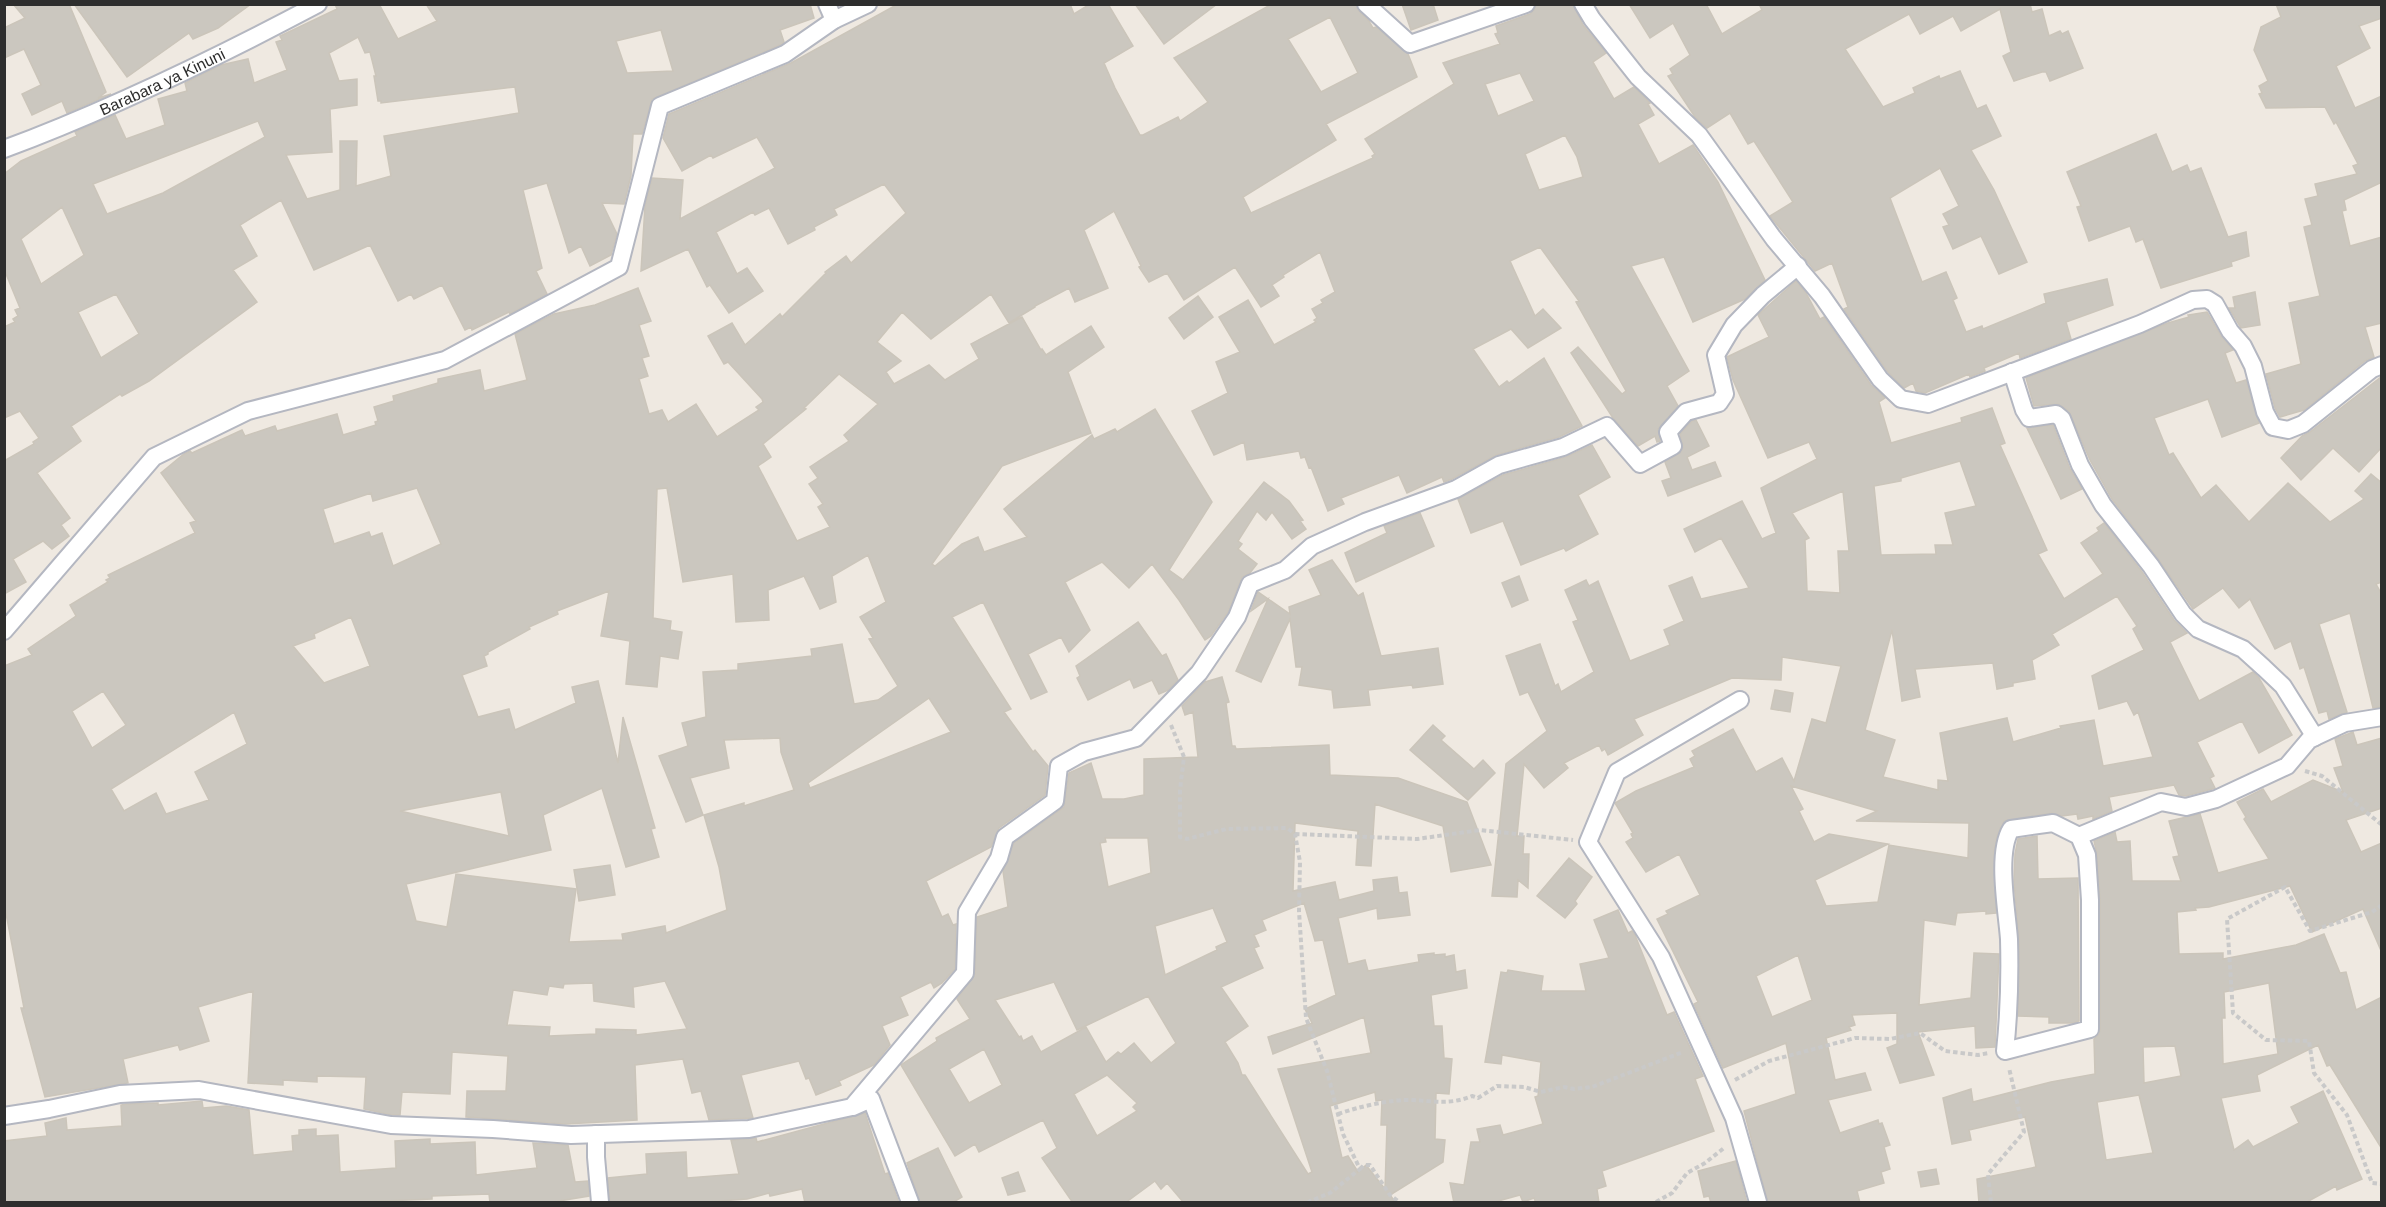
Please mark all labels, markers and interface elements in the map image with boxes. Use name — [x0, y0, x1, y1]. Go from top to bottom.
street label: Barabara ya Kinuni — [97, 45, 228, 118]

